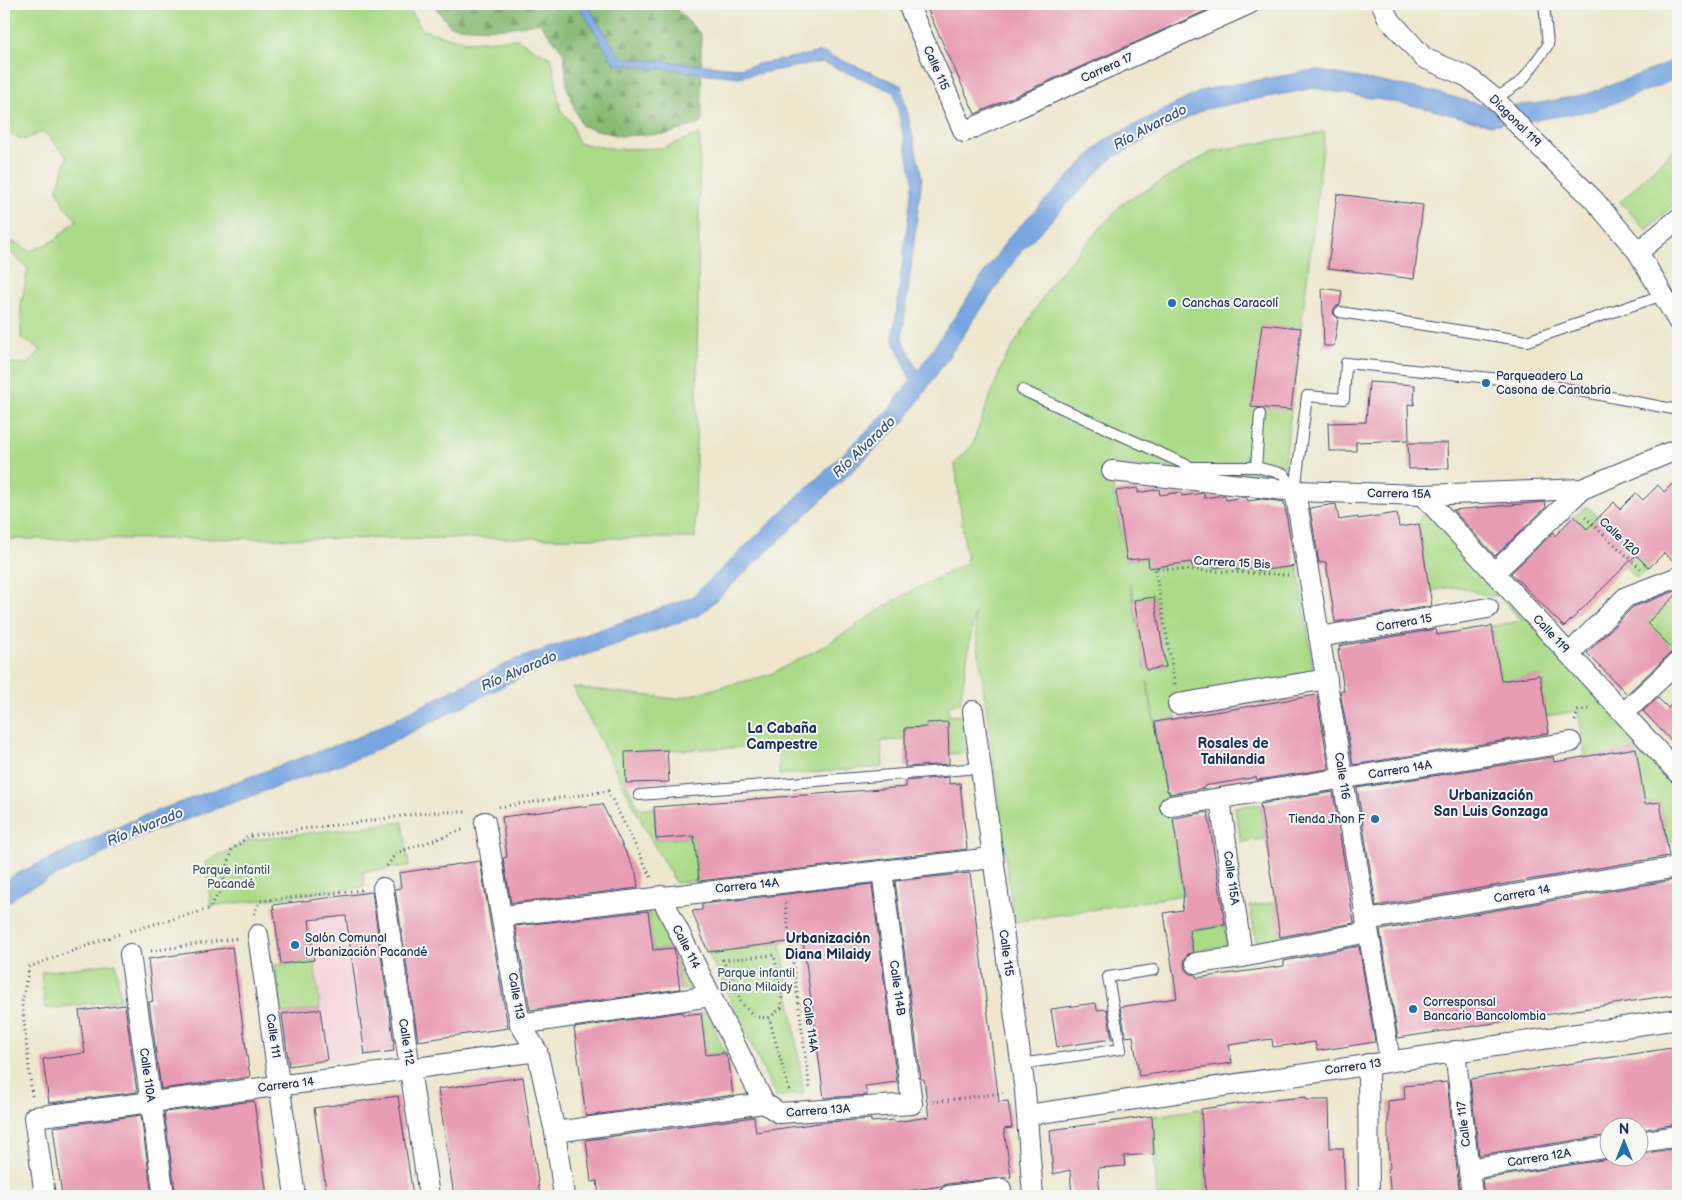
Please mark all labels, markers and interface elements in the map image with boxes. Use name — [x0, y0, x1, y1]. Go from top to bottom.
street label: Calle 115 — [920, 43, 952, 93]
street label: Carrera 17 — [1079, 50, 1136, 86]
street label: Diagonal 119 — [1486, 92, 1544, 150]
water label: Río Alvarado — [1110, 101, 1190, 153]
place label: Canchas Caracolí — [1182, 296, 1278, 311]
marker: Canchas Caracolí — [1166, 297, 1178, 309]
place label: Parqueadero La Casona de Cantabria — [1496, 369, 1611, 398]
marker: Parqueadero La Casona de Cantabria — [1480, 377, 1492, 389]
water label: Río Alvarado — [829, 413, 899, 481]
street label: Carrera 15A — [1367, 486, 1432, 502]
street label: Calle 120 — [1596, 515, 1642, 559]
street label: Carrera 15 Bis — [1193, 554, 1271, 573]
street label: Carrera 15 — [1375, 611, 1433, 635]
street label: Calle 119 — [1529, 612, 1573, 656]
water label: Río Alvarado — [479, 647, 559, 695]
district label: La Cabaña Campestre — [747, 720, 817, 753]
district label: Rosales de Tahilandia — [1198, 735, 1268, 768]
street label: Calle 116 — [1331, 751, 1353, 801]
street label: Carrera 14A — [1367, 757, 1434, 782]
district label: Urbanización San Luis Gonzaga — [1434, 787, 1548, 820]
water label: Río Alvarado — [104, 804, 186, 850]
place label: Tienda Jhon F — [1288, 812, 1366, 827]
marker: Tienda Jhon F — [1369, 813, 1381, 825]
street label: Calle 115A — [1220, 850, 1242, 907]
park label: Parque infantil Pacandé — [192, 863, 270, 892]
street label: Carrera 14A — [714, 875, 780, 897]
street label: Carrera 14 — [1493, 882, 1552, 906]
street label: Calle 114 — [669, 922, 704, 972]
street label: Calle 115 — [995, 929, 1017, 977]
district label: Urbanización Diana Milaidy — [785, 930, 872, 963]
place label: Salón Comunal Urbanización Pacandé — [305, 931, 428, 960]
marker: Salón Comunal Urbanización Pacandé — [289, 939, 301, 951]
street label: Calle 114B — [886, 959, 908, 1017]
park label: Parque infantil Diana Milaidy — [717, 966, 795, 995]
street label: Calle 113 — [504, 971, 528, 1021]
place label: Corresponsal Bancario Bancolombia — [1423, 995, 1546, 1024]
street label: Calle 114A — [799, 997, 821, 1054]
marker: Corresponsal Bancario Bancolombia — [1407, 1003, 1419, 1015]
street label: Calle 111 — [262, 1013, 284, 1059]
street label: Calle 112 — [395, 1017, 417, 1067]
street label: Calle 110A — [136, 1047, 158, 1104]
street label: Carrera 13 — [1324, 1056, 1382, 1078]
street label: Carrera 14 — [257, 1074, 316, 1096]
street label: Calle 117 — [1454, 1100, 1474, 1148]
street label: Carrera 13A — [785, 1101, 851, 1121]
north arrow — [1600, 1118, 1650, 1168]
text: N — [1619, 1121, 1629, 1138]
street label: Carrera 12A — [1506, 1145, 1572, 1170]

